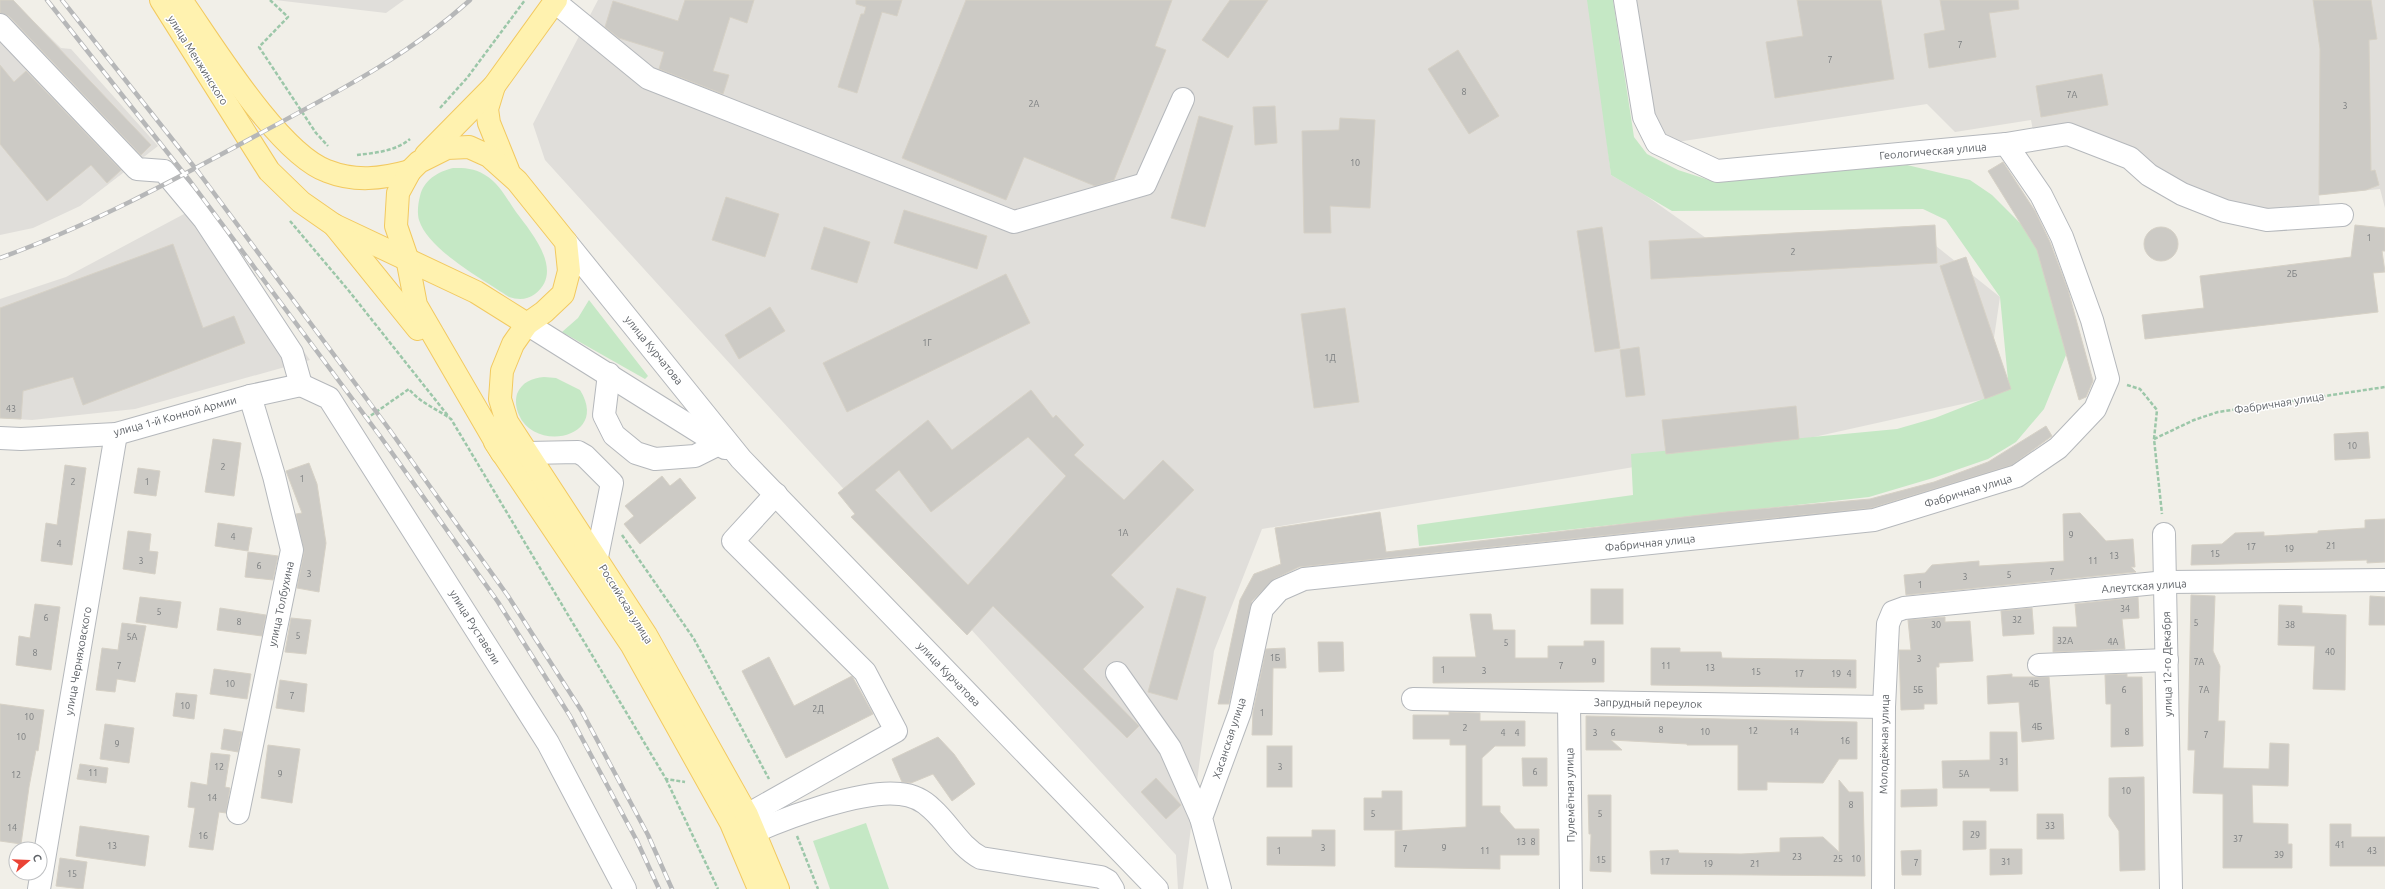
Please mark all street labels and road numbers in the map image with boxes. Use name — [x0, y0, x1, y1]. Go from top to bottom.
street label: улица Менжинского — [165, 13, 231, 107]
street label: Геологическая улица — [1879, 140, 1987, 162]
street label: улица Курчатова — [623, 313, 685, 387]
street label: Фабричная улица — [2233, 390, 2325, 416]
street label: улица 1-й Конной Армии — [112, 394, 238, 438]
street label: Фабричная улица — [1923, 472, 2013, 510]
street label: Фабричная улица — [1604, 532, 1696, 554]
street label: улица Толбухина — [266, 560, 296, 648]
street label: Российская улица — [597, 562, 655, 646]
street label: Алеутская улица — [2101, 577, 2187, 595]
street label: улица Руставели — [447, 588, 503, 666]
street label: улица Черняховского — [63, 606, 93, 716]
street label: улица 12-го Декабря — [2160, 611, 2174, 717]
street label: улица Курчатова — [915, 639, 983, 709]
street label: Молодёжная улица — [1877, 694, 1891, 794]
street label: Хасанская улица — [1210, 696, 1248, 780]
street label: Запрудный переулок — [1594, 696, 1703, 710]
street label: Пулемётная улица — [1563, 748, 1577, 842]

